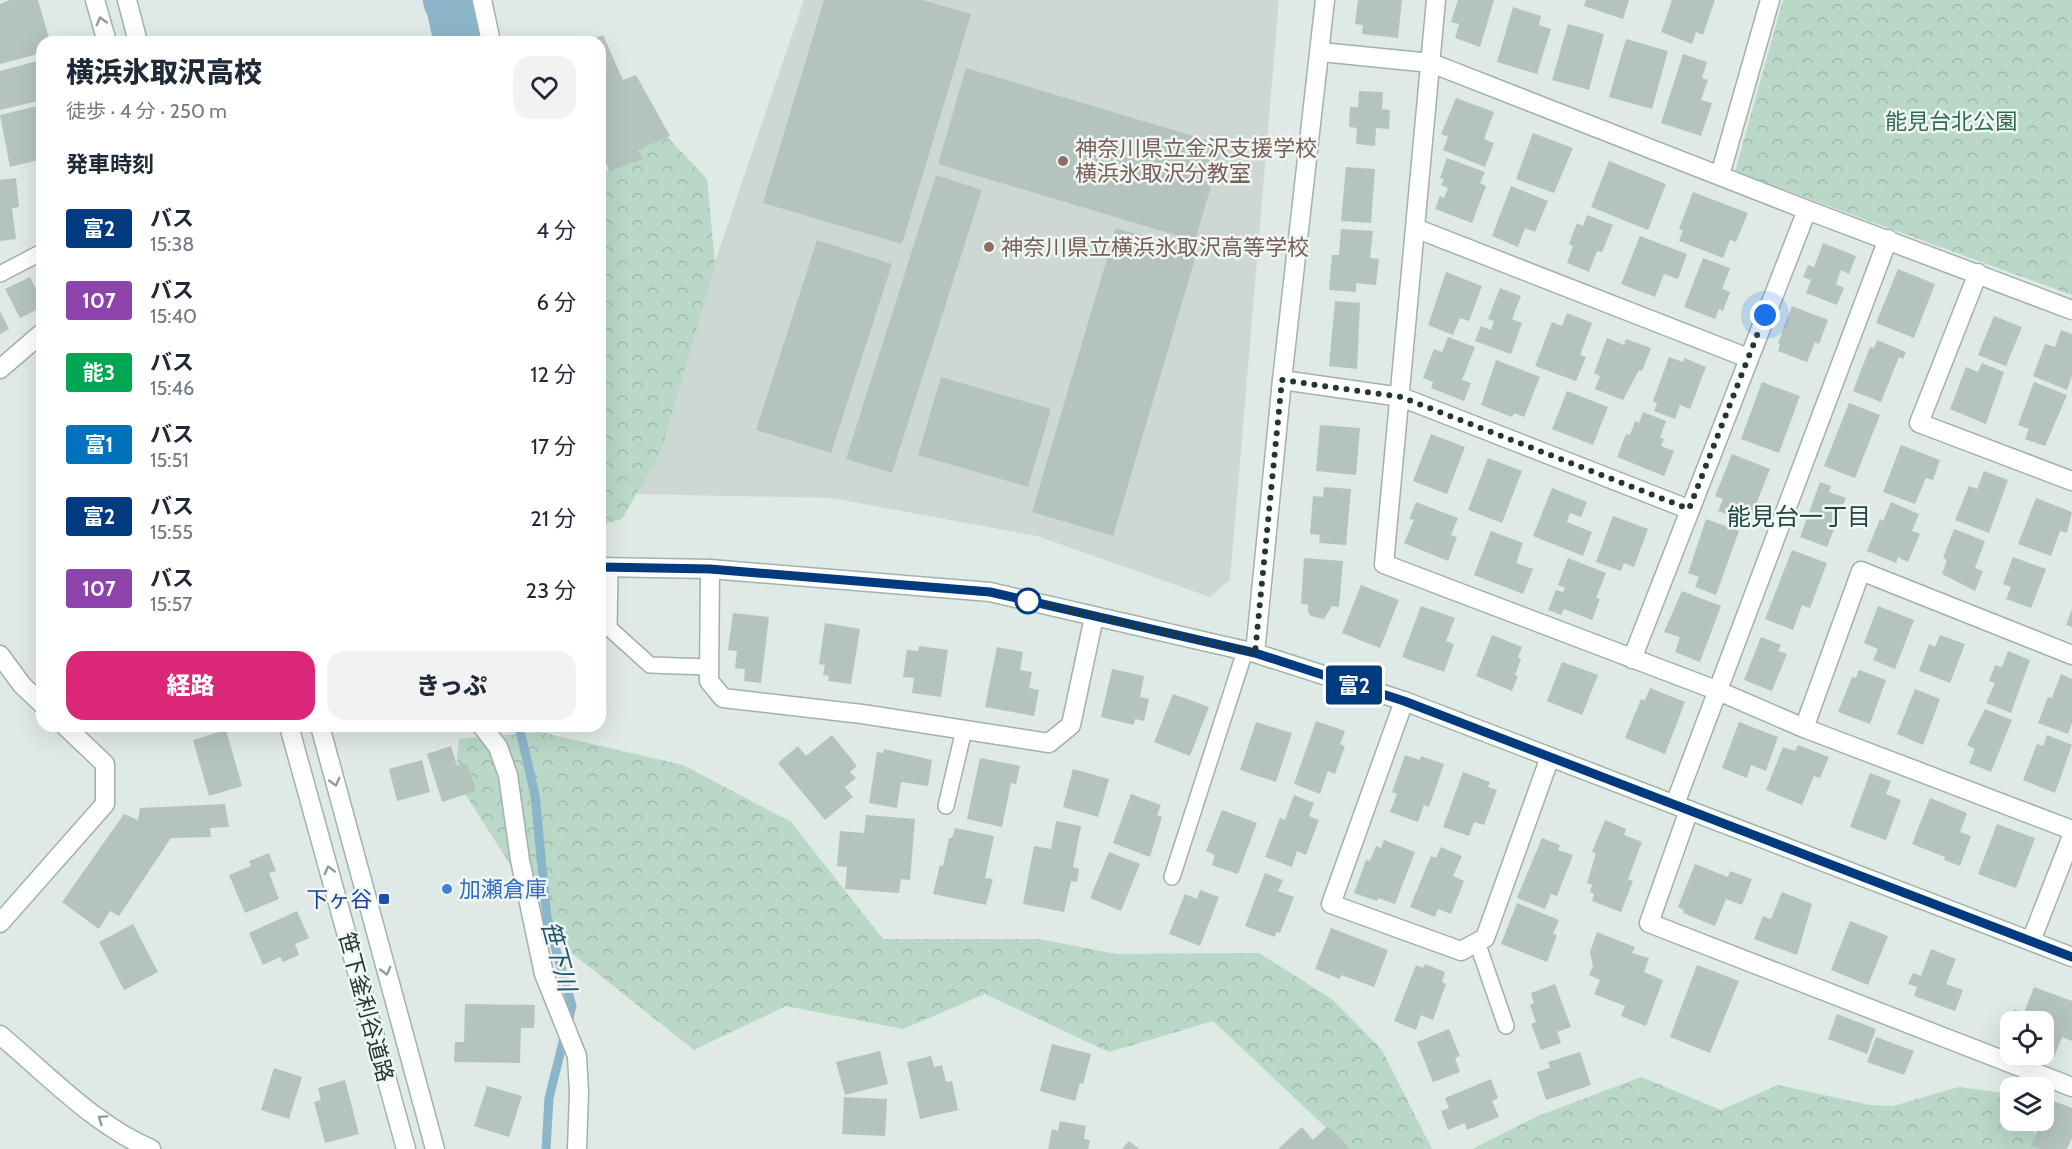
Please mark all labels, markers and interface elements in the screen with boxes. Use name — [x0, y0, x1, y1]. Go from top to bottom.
one-way arrow — [96, 16, 108, 27]
text: 横浜氷取沢高校 — [66, 55, 262, 89]
button: heart — [513, 56, 576, 119]
text: 徒歩 · 4 分 · 250 m — [66, 99, 227, 123]
park label: 能見台北公園 — [1885, 108, 2017, 135]
place label: 神奈川県立金沢支援学校 横浜氷取沢分教室 — [1075, 135, 1317, 187]
text: 発車時刻 — [66, 151, 154, 178]
marker: 神奈川県立金沢支援学校 横浜氷取沢分教室 — [1056, 154, 1070, 168]
text: バス — [150, 205, 194, 232]
text: 富2 — [83, 216, 115, 241]
text: 4 分 — [536, 217, 576, 244]
text: 15:38 — [150, 232, 194, 256]
place label: 神奈川県立横浜氷取沢高等学校 — [1001, 234, 1309, 261]
marker: 神奈川県立横浜氷取沢高等学校 — [982, 240, 996, 254]
text: バス — [150, 277, 194, 304]
text: 107 — [82, 288, 116, 313]
text: 6 分 — [537, 289, 576, 316]
your location — [1750, 300, 1780, 330]
text: 15:40 — [150, 304, 197, 328]
text: バス — [150, 349, 194, 376]
text: 能3 — [83, 360, 115, 385]
text: 12 分 — [530, 361, 576, 388]
text: 15:46 — [150, 376, 194, 400]
text: バス — [150, 421, 194, 448]
text: 富1 — [85, 432, 113, 457]
text: 17 分 — [531, 433, 576, 460]
text: 15:51 — [150, 448, 189, 472]
text: バス — [150, 493, 194, 520]
district label: 能見台一丁目 — [1727, 502, 1871, 531]
text: 富2 — [83, 504, 115, 529]
text: 21 分 — [530, 505, 576, 532]
text: 15:55 — [150, 520, 193, 544]
text: バス — [150, 565, 194, 592]
text: 107 — [82, 576, 116, 601]
text: 23 分 — [526, 577, 576, 604]
unlabelled marker — [1015, 588, 1041, 614]
text: 15:57 — [150, 592, 192, 616]
button: 経路 — [66, 651, 315, 720]
button: きっぷ — [327, 651, 576, 720]
line badge: 富2 — [1327, 666, 1381, 704]
text: 富2 — [1338, 673, 1370, 698]
one-way arrow — [328, 777, 340, 787]
one-way arrow — [323, 865, 336, 875]
place label: 加瀬倉庫 — [459, 876, 547, 903]
marker: 加瀬倉庫 — [440, 882, 454, 896]
place label: 下ヶ谷 — [306, 886, 372, 913]
marker: 下ヶ谷 — [377, 892, 391, 906]
water label: 笹下川 — [536, 917, 583, 997]
street label: 笹下釜利谷道路 — [333, 929, 399, 1085]
one-way arrow — [379, 965, 391, 976]
map controls — [2000, 1011, 2054, 1131]
button: locate — [2000, 1011, 2054, 1065]
button: layers — [2000, 1077, 2054, 1131]
one-way arrow — [97, 1115, 108, 1126]

